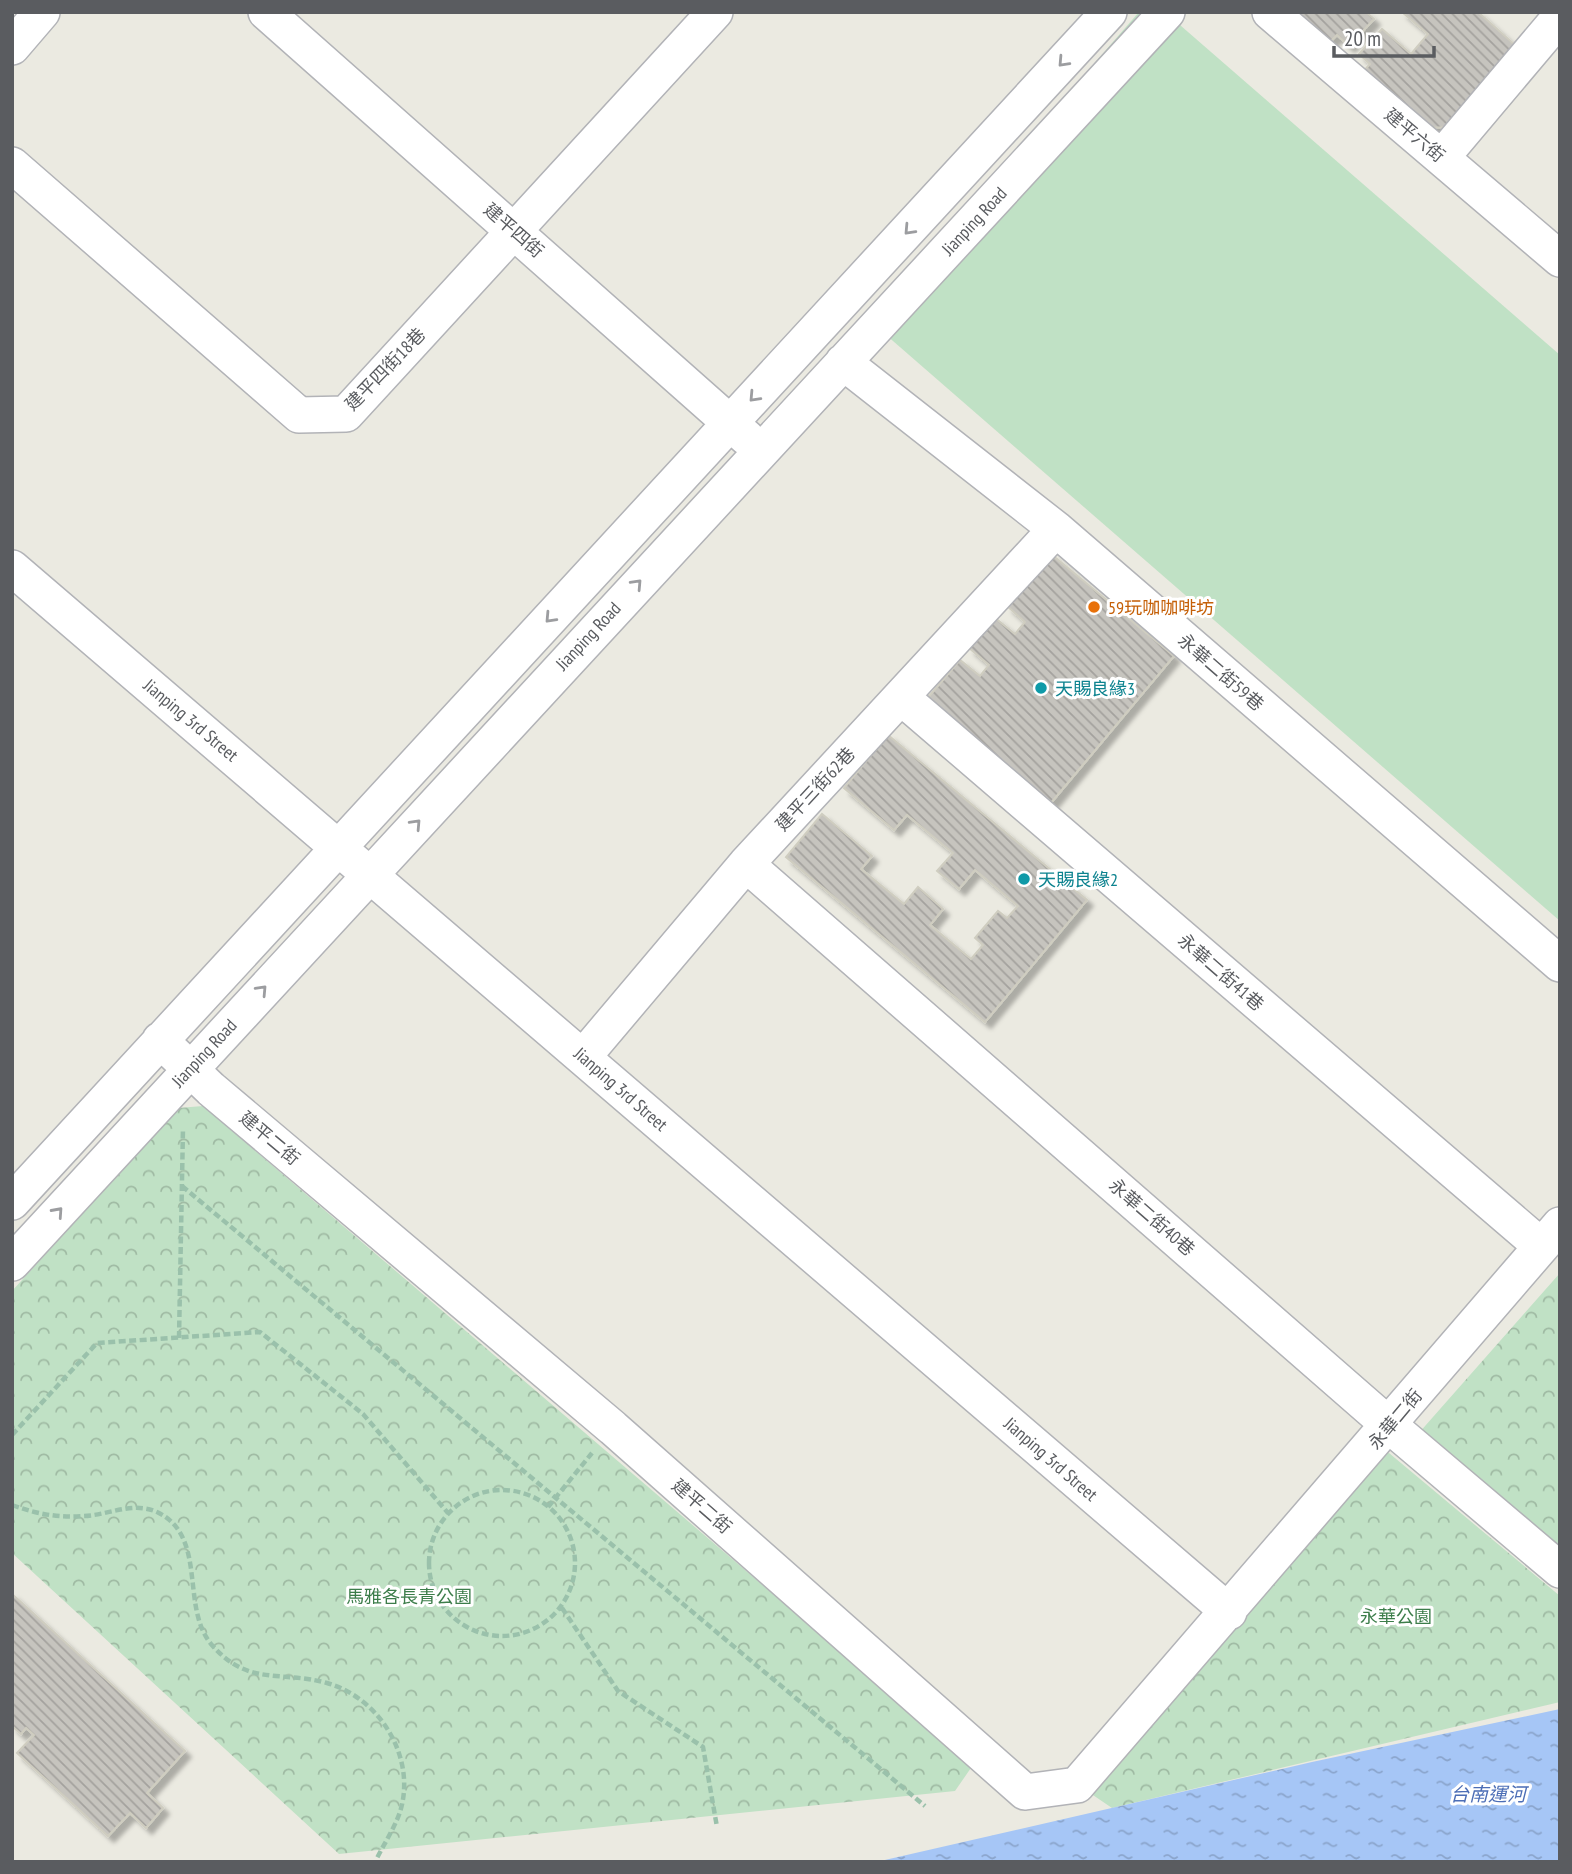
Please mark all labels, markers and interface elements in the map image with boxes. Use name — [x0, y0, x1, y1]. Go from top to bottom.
scale bar — [1334, 14, 1434, 58]
text: 20 m — [1344, 25, 1381, 52]
one-way arrow — [1059, 54, 1071, 67]
street label: 建平六街 — [1380, 103, 1450, 167]
street label: Jianping Road — [936, 182, 1011, 261]
street label: 建平四街 — [479, 198, 549, 262]
one-way arrow — [904, 222, 917, 235]
street label: 建平四街18巷 — [340, 323, 430, 415]
one-way arrow — [750, 389, 763, 402]
one-way arrow — [628, 579, 641, 592]
place label: 59玩咖咖啡坊 — [1108, 596, 1214, 619]
street label: Jianping Road — [550, 597, 625, 676]
marker: 59玩咖咖啡坊 — [1086, 599, 1102, 615]
one-way arrow — [545, 609, 558, 622]
street label: 永華二街59巷 — [1173, 628, 1269, 716]
street label: Jianping 3rd Street — [138, 673, 243, 766]
place label: 天賜良緣3 — [1055, 677, 1135, 700]
marker: 天賜良緣3 — [1033, 680, 1049, 696]
street label: 建平三街62巷 — [770, 742, 860, 836]
one-way arrow — [408, 819, 421, 832]
place label: 天賜良緣2 — [1038, 868, 1118, 891]
marker: 天賜良緣2 — [1016, 871, 1032, 887]
street label: 永華二街41巷 — [1173, 928, 1269, 1016]
one-way arrow — [253, 985, 266, 998]
street label: Jianping Road — [166, 1014, 241, 1093]
street label: Jianping 3rd Street — [569, 1041, 673, 1136]
street label: 建平二街 — [235, 1106, 305, 1170]
street label: 永華二街40巷 — [1104, 1173, 1200, 1261]
one-way arrow — [50, 1207, 63, 1220]
street label: 永華二街 — [1363, 1384, 1427, 1454]
street label: Jianping 3rd Street — [999, 1411, 1103, 1506]
street label: 建平二街 — [667, 1474, 737, 1538]
park label: 馬雅各長青公園 — [346, 1585, 472, 1608]
park label: 永華公園 — [1360, 1605, 1432, 1628]
water label: 台南運河 — [1450, 1782, 1530, 1806]

